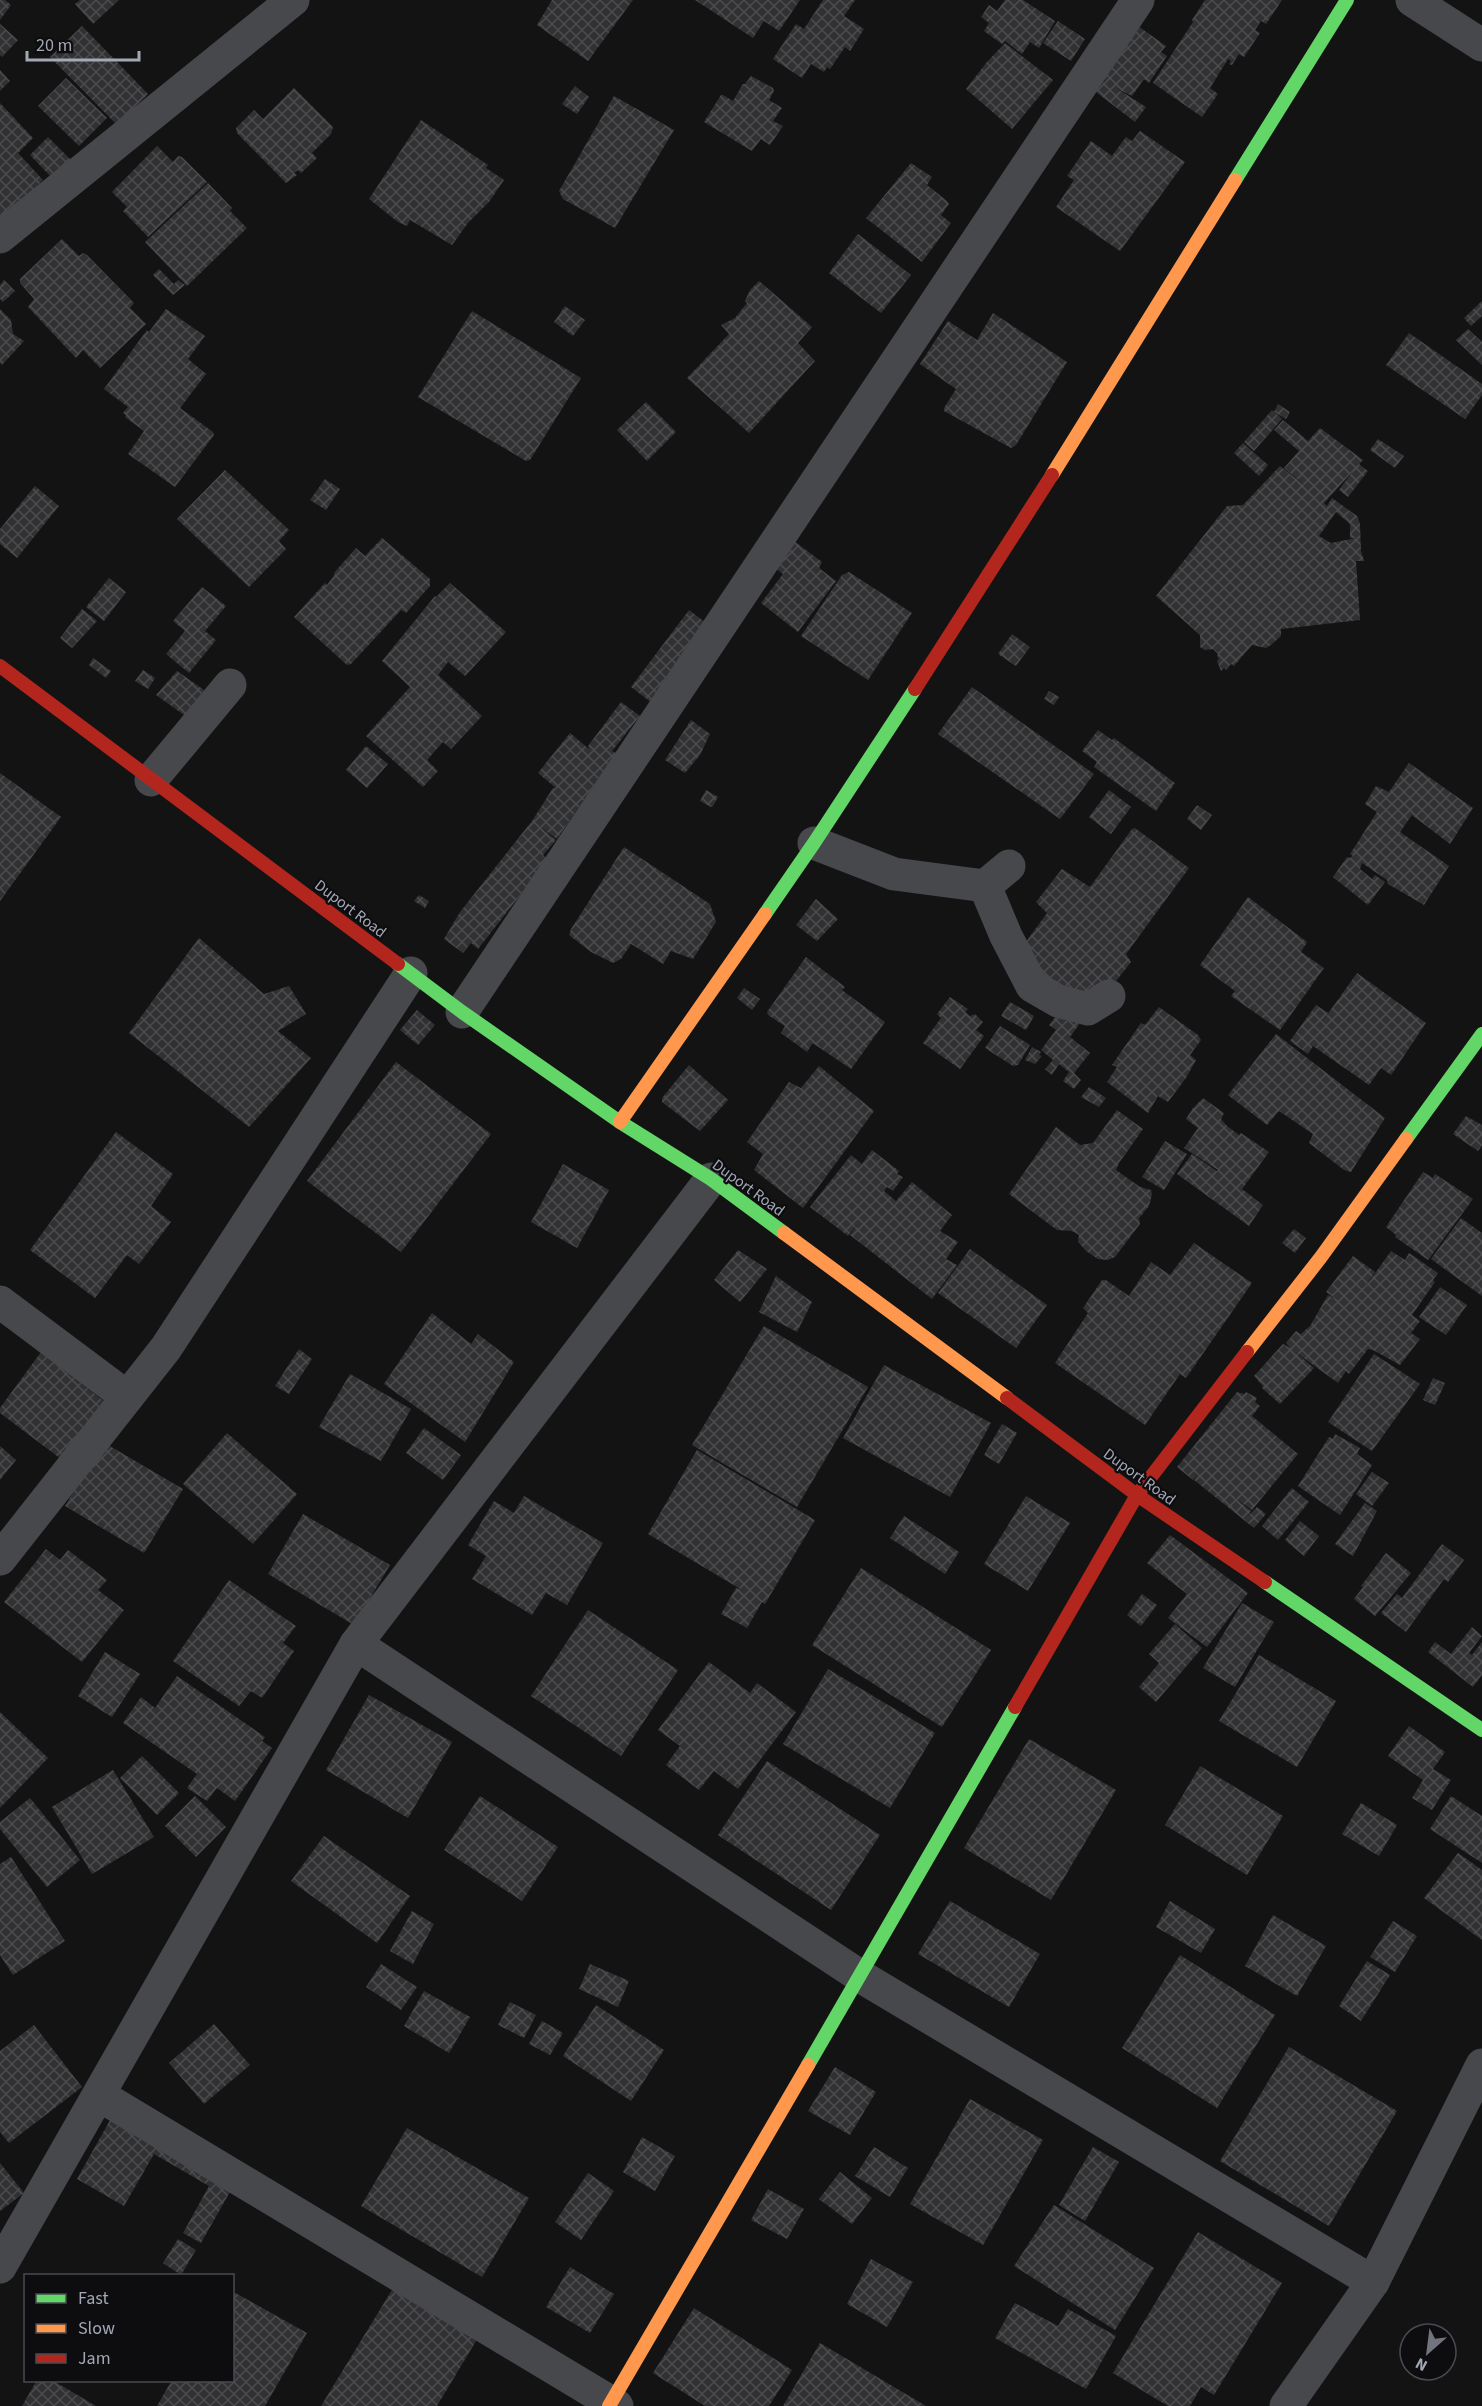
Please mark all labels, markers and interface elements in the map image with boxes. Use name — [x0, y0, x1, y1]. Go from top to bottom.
scale bar — [27, 24, 140, 62]
text: 20 m — [36, 33, 72, 58]
street label: Duport Road — [310, 875, 391, 943]
street label: Duport Road — [708, 1154, 789, 1222]
street label: Duport Road — [1099, 1443, 1180, 1511]
legend — [24, 2274, 234, 2382]
text: Fast — [78, 2286, 109, 2311]
text: Slow — [78, 2316, 115, 2341]
north arrow — [1398, 2322, 1458, 2382]
text: Jam — [78, 2346, 111, 2371]
text: N — [1412, 2352, 1431, 2377]

